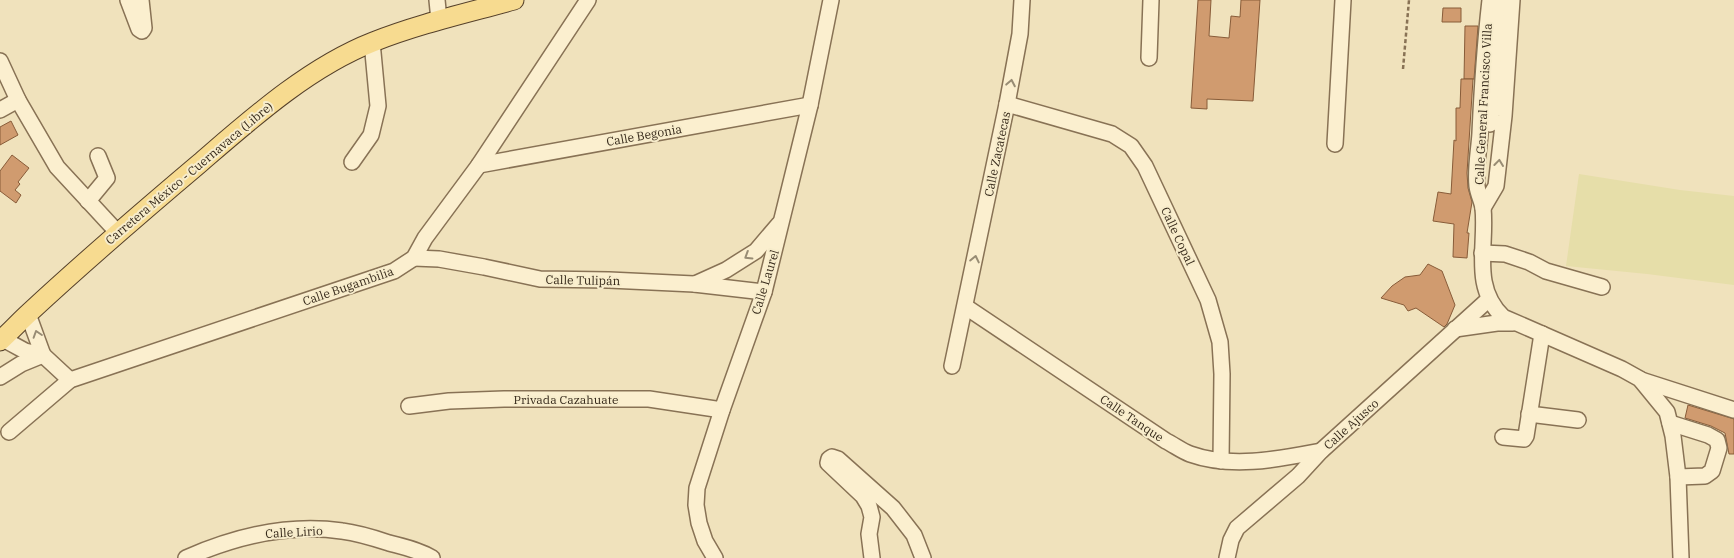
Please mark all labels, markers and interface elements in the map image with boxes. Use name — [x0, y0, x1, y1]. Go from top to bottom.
street label: Calle General Francisco Villa — [1471, 23, 1495, 185]
one-way arrow — [1005, 78, 1015, 87]
street label: Carretera México - Cuernavaca (Libre) — [102, 98, 276, 248]
street label: Calle Zacatecas — [981, 110, 1013, 198]
street label: Calle Begonia — [605, 121, 683, 149]
one-way arrow — [1493, 159, 1503, 167]
street label: Calle Copal — [1158, 204, 1198, 268]
street label: Calle Laurel — [748, 247, 782, 316]
one-way arrow — [745, 249, 754, 259]
one-way arrow — [970, 255, 980, 264]
street label: Calle Bugambilia — [300, 263, 396, 309]
street label: Calle Tulipán — [546, 272, 621, 288]
one-way arrow — [32, 330, 42, 339]
street label: Calle Tanque — [1097, 391, 1167, 445]
street label: Privada Cazahuate — [514, 392, 618, 407]
street label: Calle Ajusco — [1320, 395, 1382, 453]
street label: Calle Lirio — [265, 523, 323, 541]

